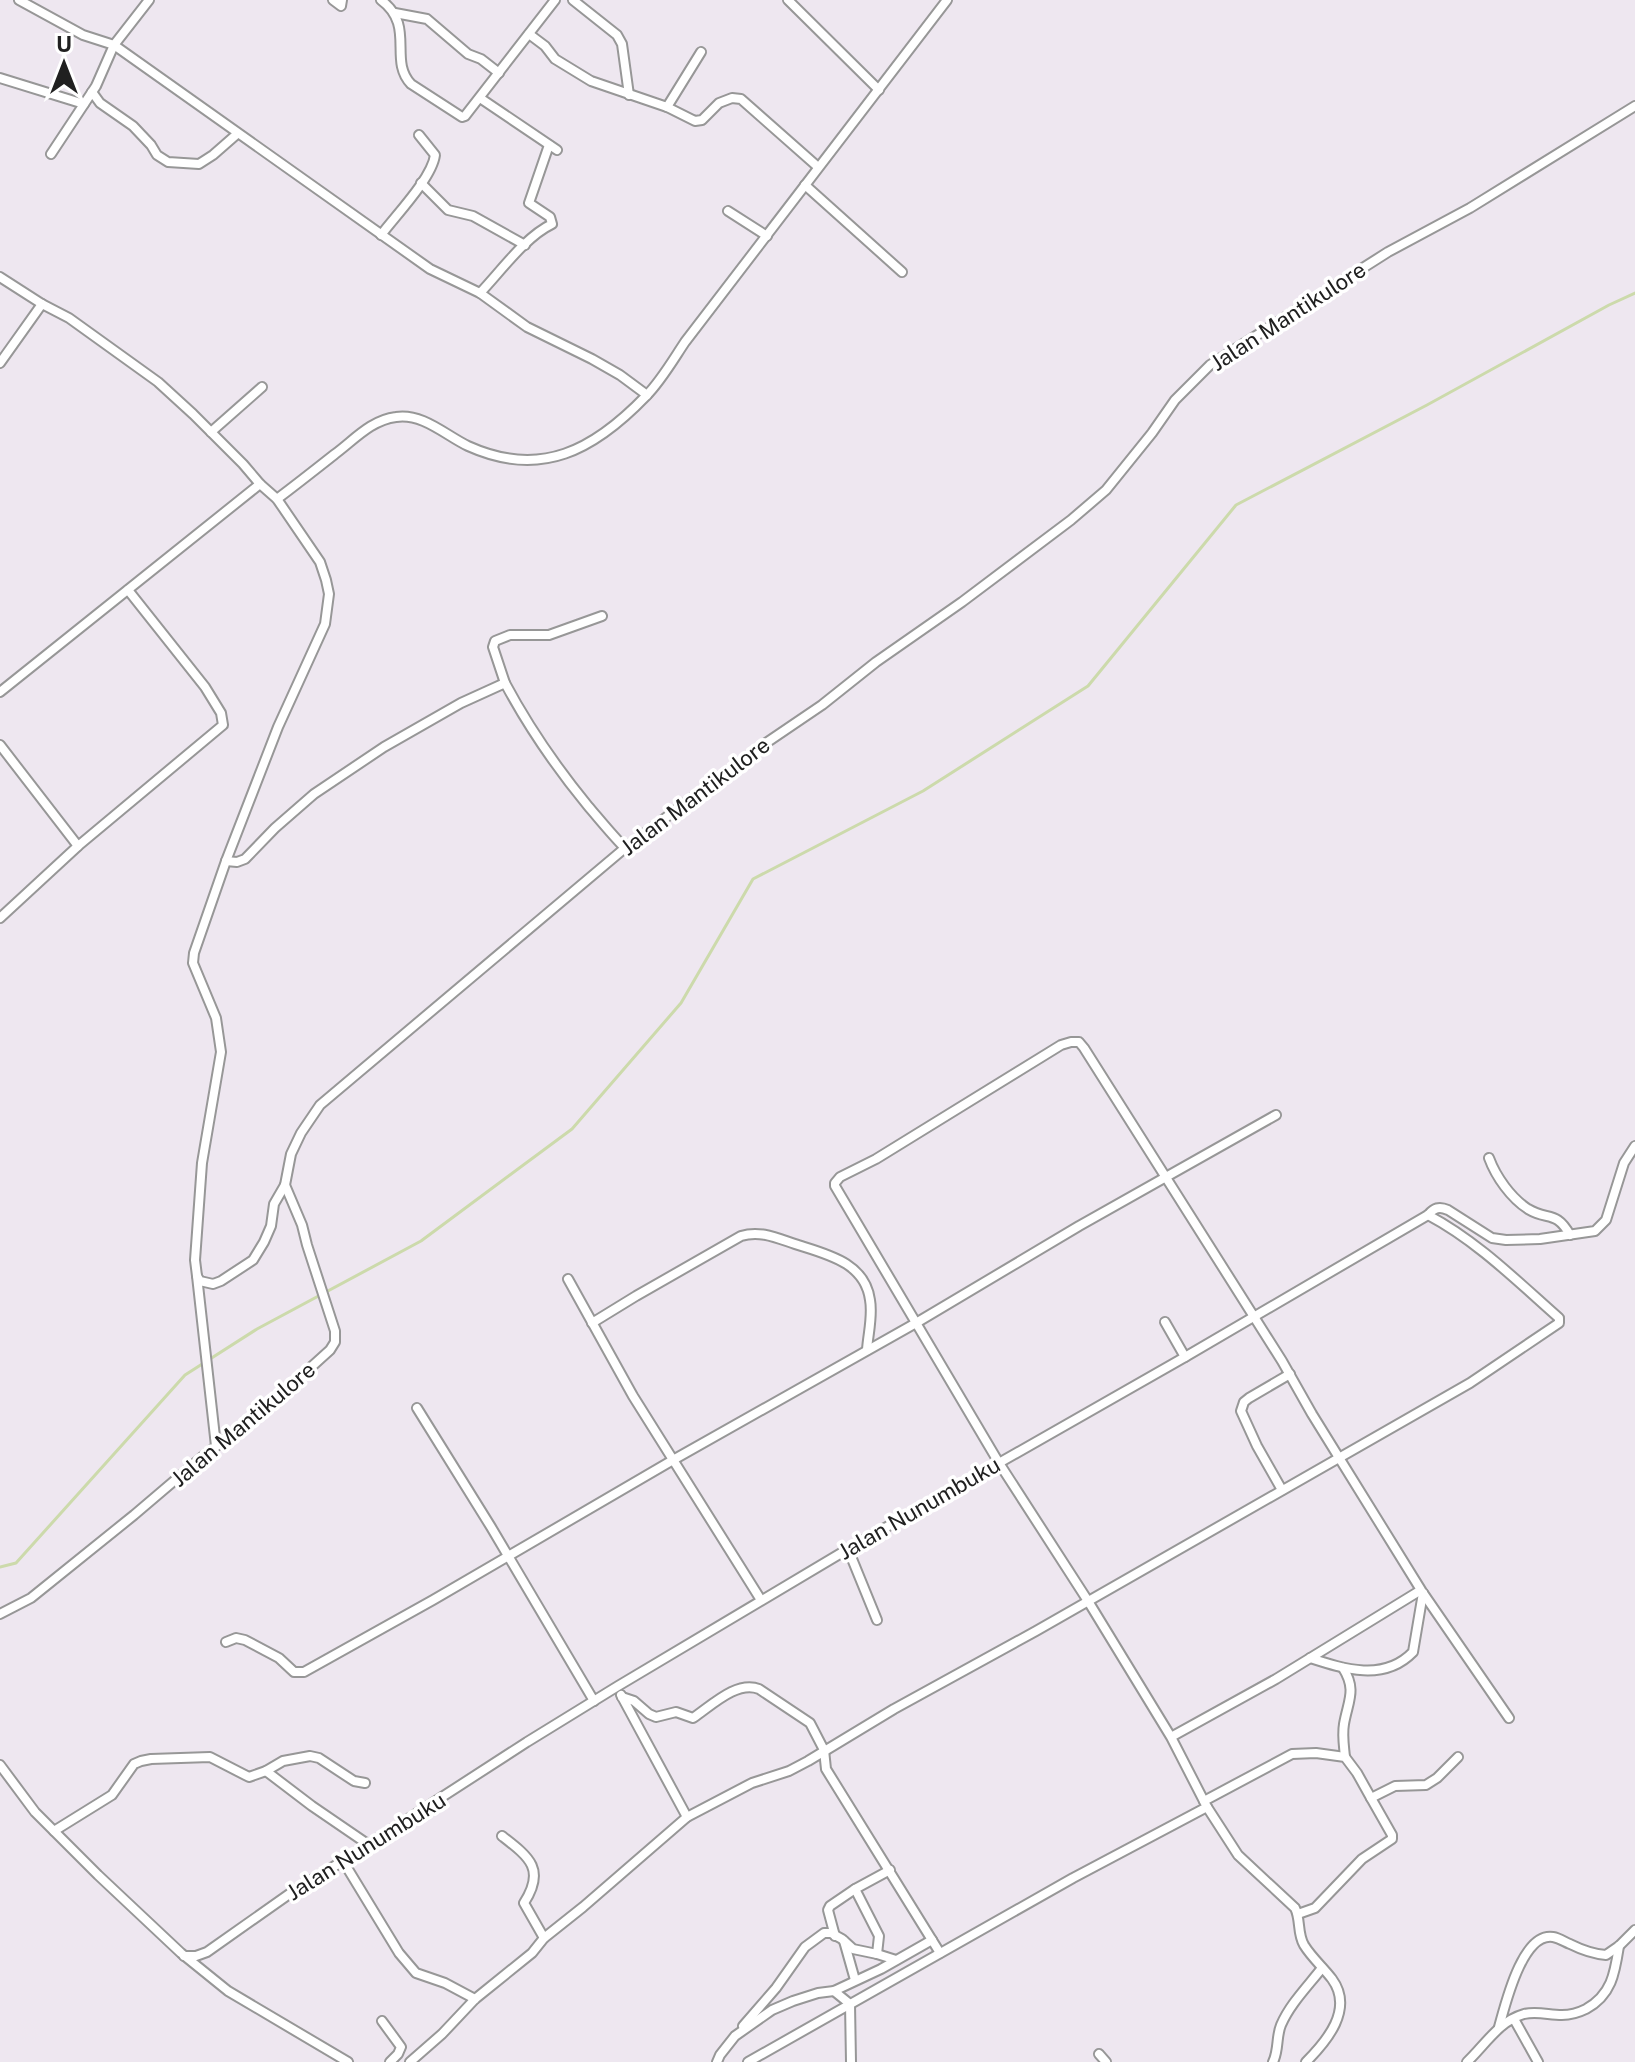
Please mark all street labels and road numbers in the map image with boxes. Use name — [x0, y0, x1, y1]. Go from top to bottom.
street label: Jalan Mantikulore — [1205, 256, 1371, 376]
street label: Jalan Mantikulore — [615, 731, 775, 861]
street label: Jalan Mantikulore — [166, 1356, 320, 1492]
street label: Jalan Nunumbuku — [833, 1451, 1005, 1565]
street label: Jalan Nunumbuku — [282, 1787, 450, 1905]

